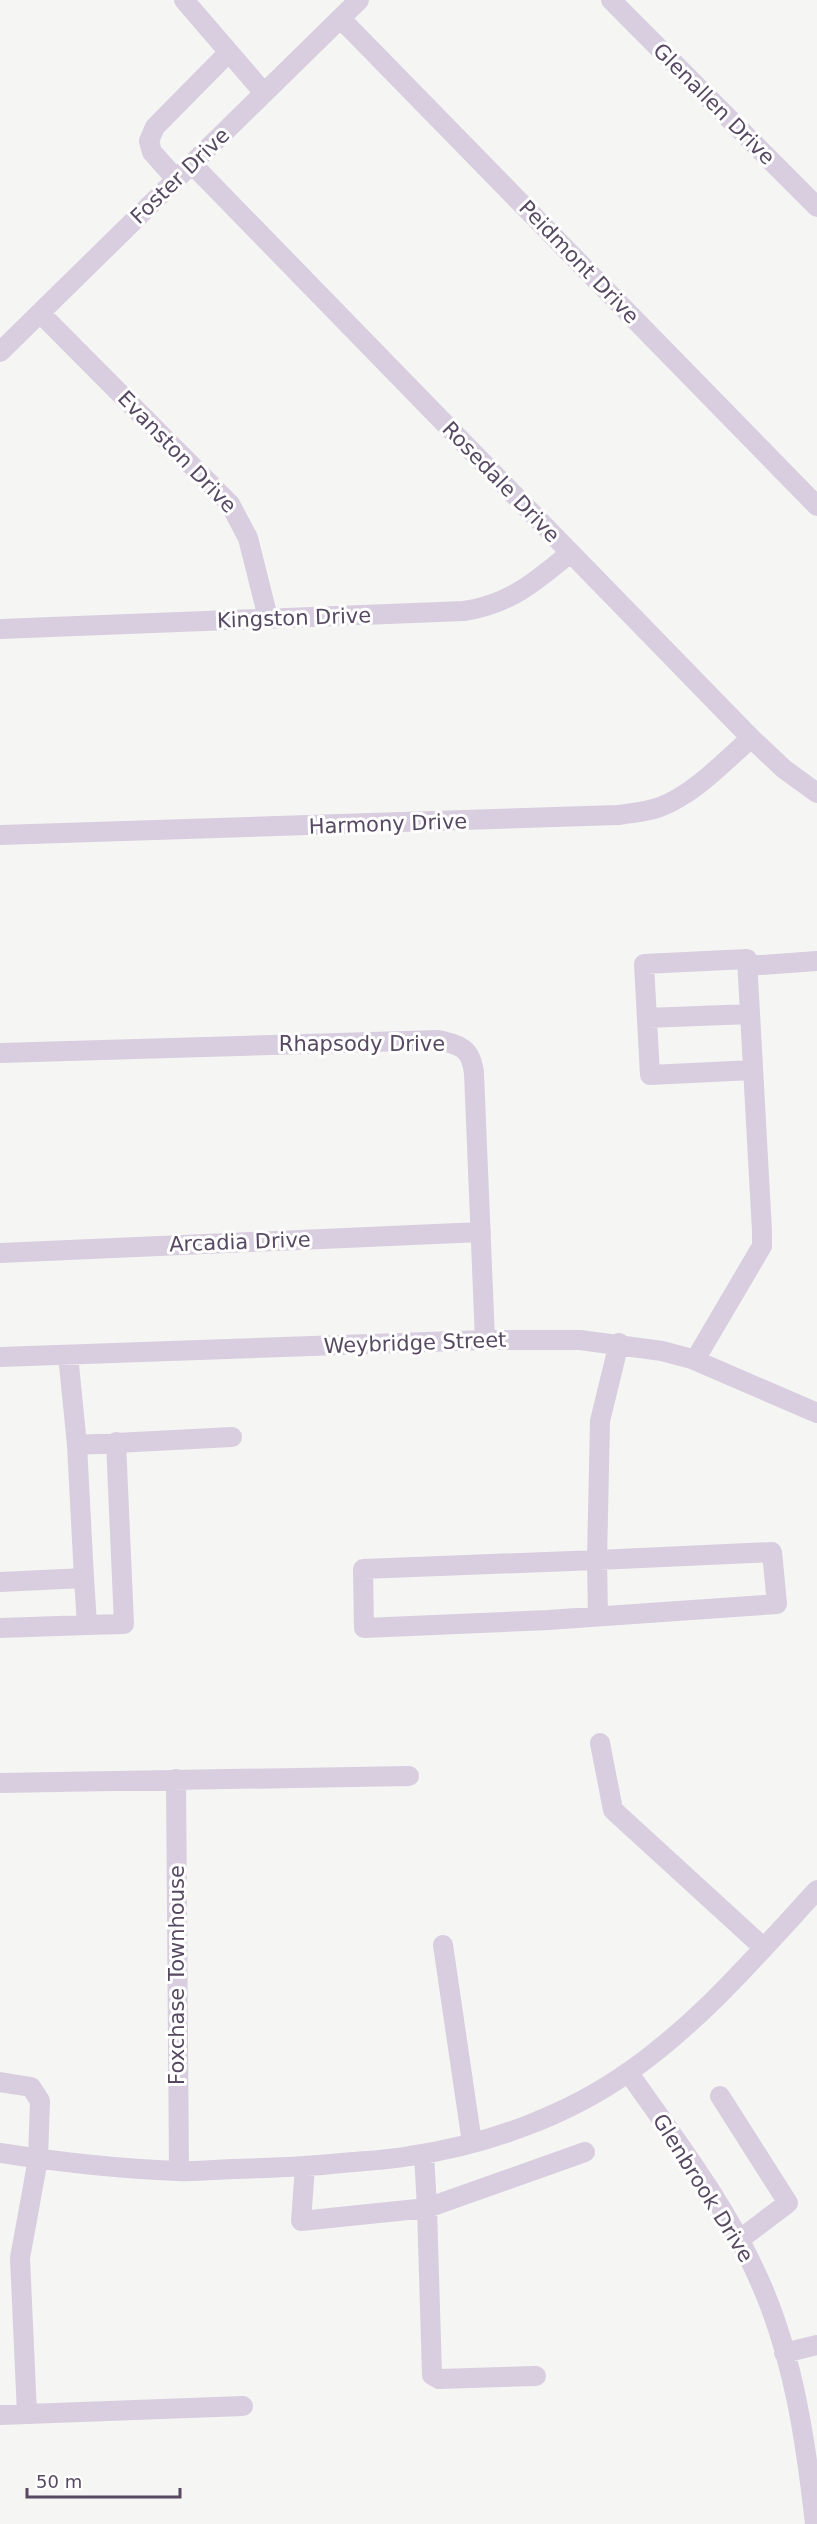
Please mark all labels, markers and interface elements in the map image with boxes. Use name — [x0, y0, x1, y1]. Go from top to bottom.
street label: Glenallen Drive — [648, 38, 780, 170]
street label: Foster Drive — [126, 123, 234, 229]
street label: Peidmont Drive — [514, 196, 644, 328]
street label: Evanston Drive — [113, 386, 241, 518]
street label: Rosedale Drive — [437, 417, 565, 547]
street label: Kingston Drive — [217, 603, 371, 633]
street label: Harmony Drive — [308, 809, 468, 839]
street label: Rhapsody Drive — [279, 1032, 445, 1056]
street label: Arcadia Drive — [169, 1228, 311, 1256]
street label: Weybridge Street — [323, 1328, 507, 1358]
street label: Foxchase Townhouse — [165, 1865, 189, 2085]
street label: Glenbrook Drive — [648, 2109, 758, 2267]
scale bar — [27, 2461, 180, 2499]
text: 50 m — [36, 2471, 82, 2492]

